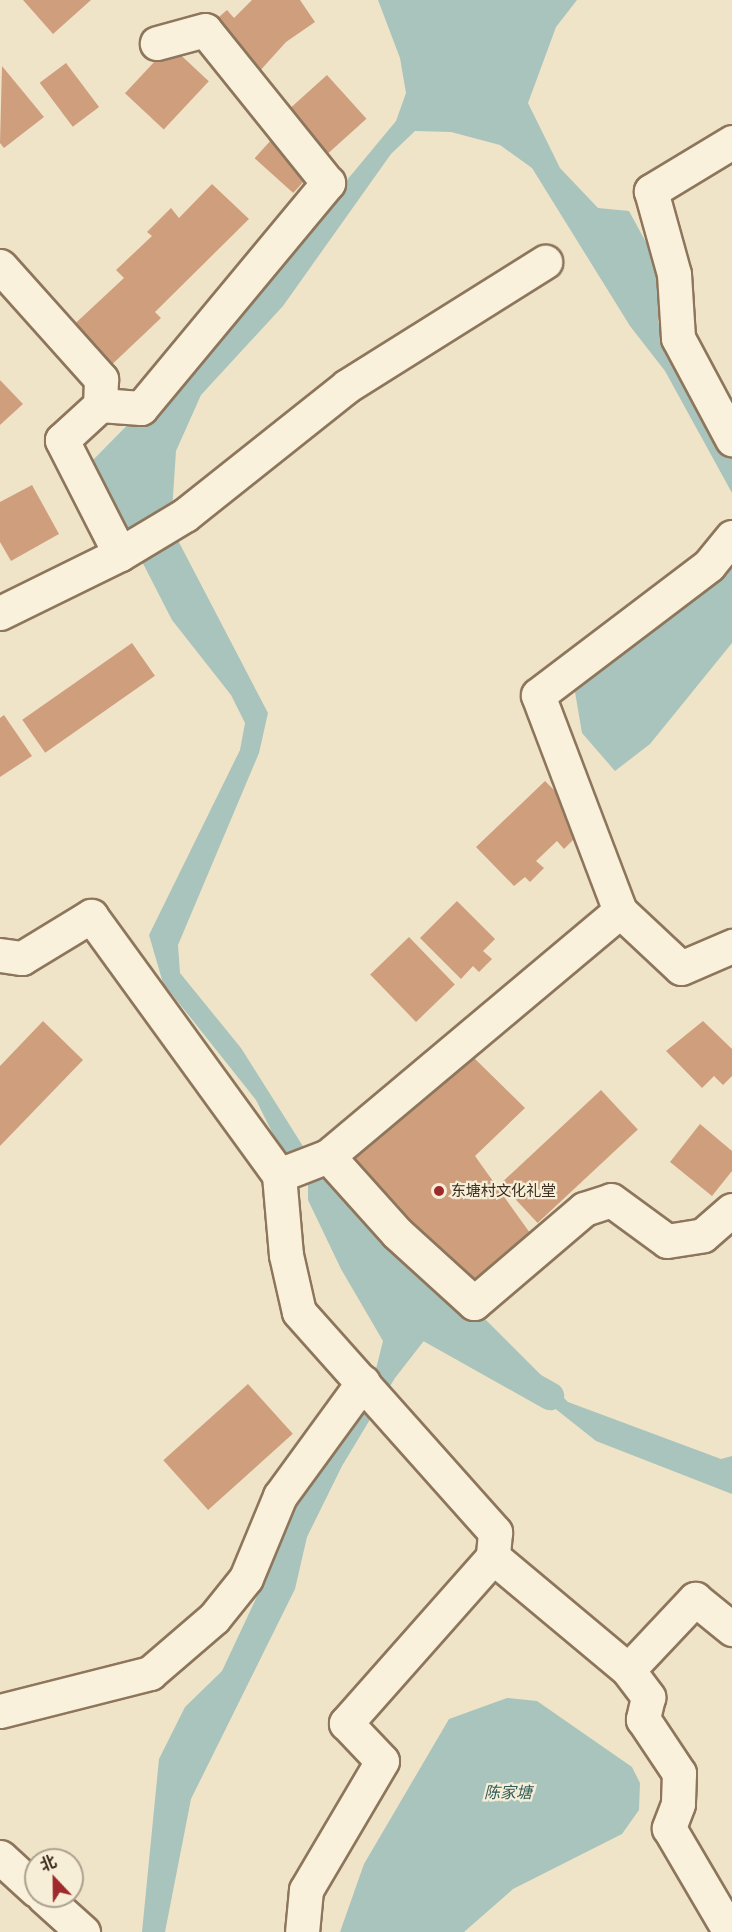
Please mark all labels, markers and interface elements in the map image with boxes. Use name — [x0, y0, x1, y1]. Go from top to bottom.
place label: 东塘村文化礼堂 — [451, 1182, 556, 1200]
marker: 东塘村文化礼堂 — [432, 1184, 446, 1198]
water label: 陈家塘 — [484, 1782, 532, 1802]
north arrow — [24, 1848, 84, 1908]
text: 北 — [37, 1851, 59, 1875]

